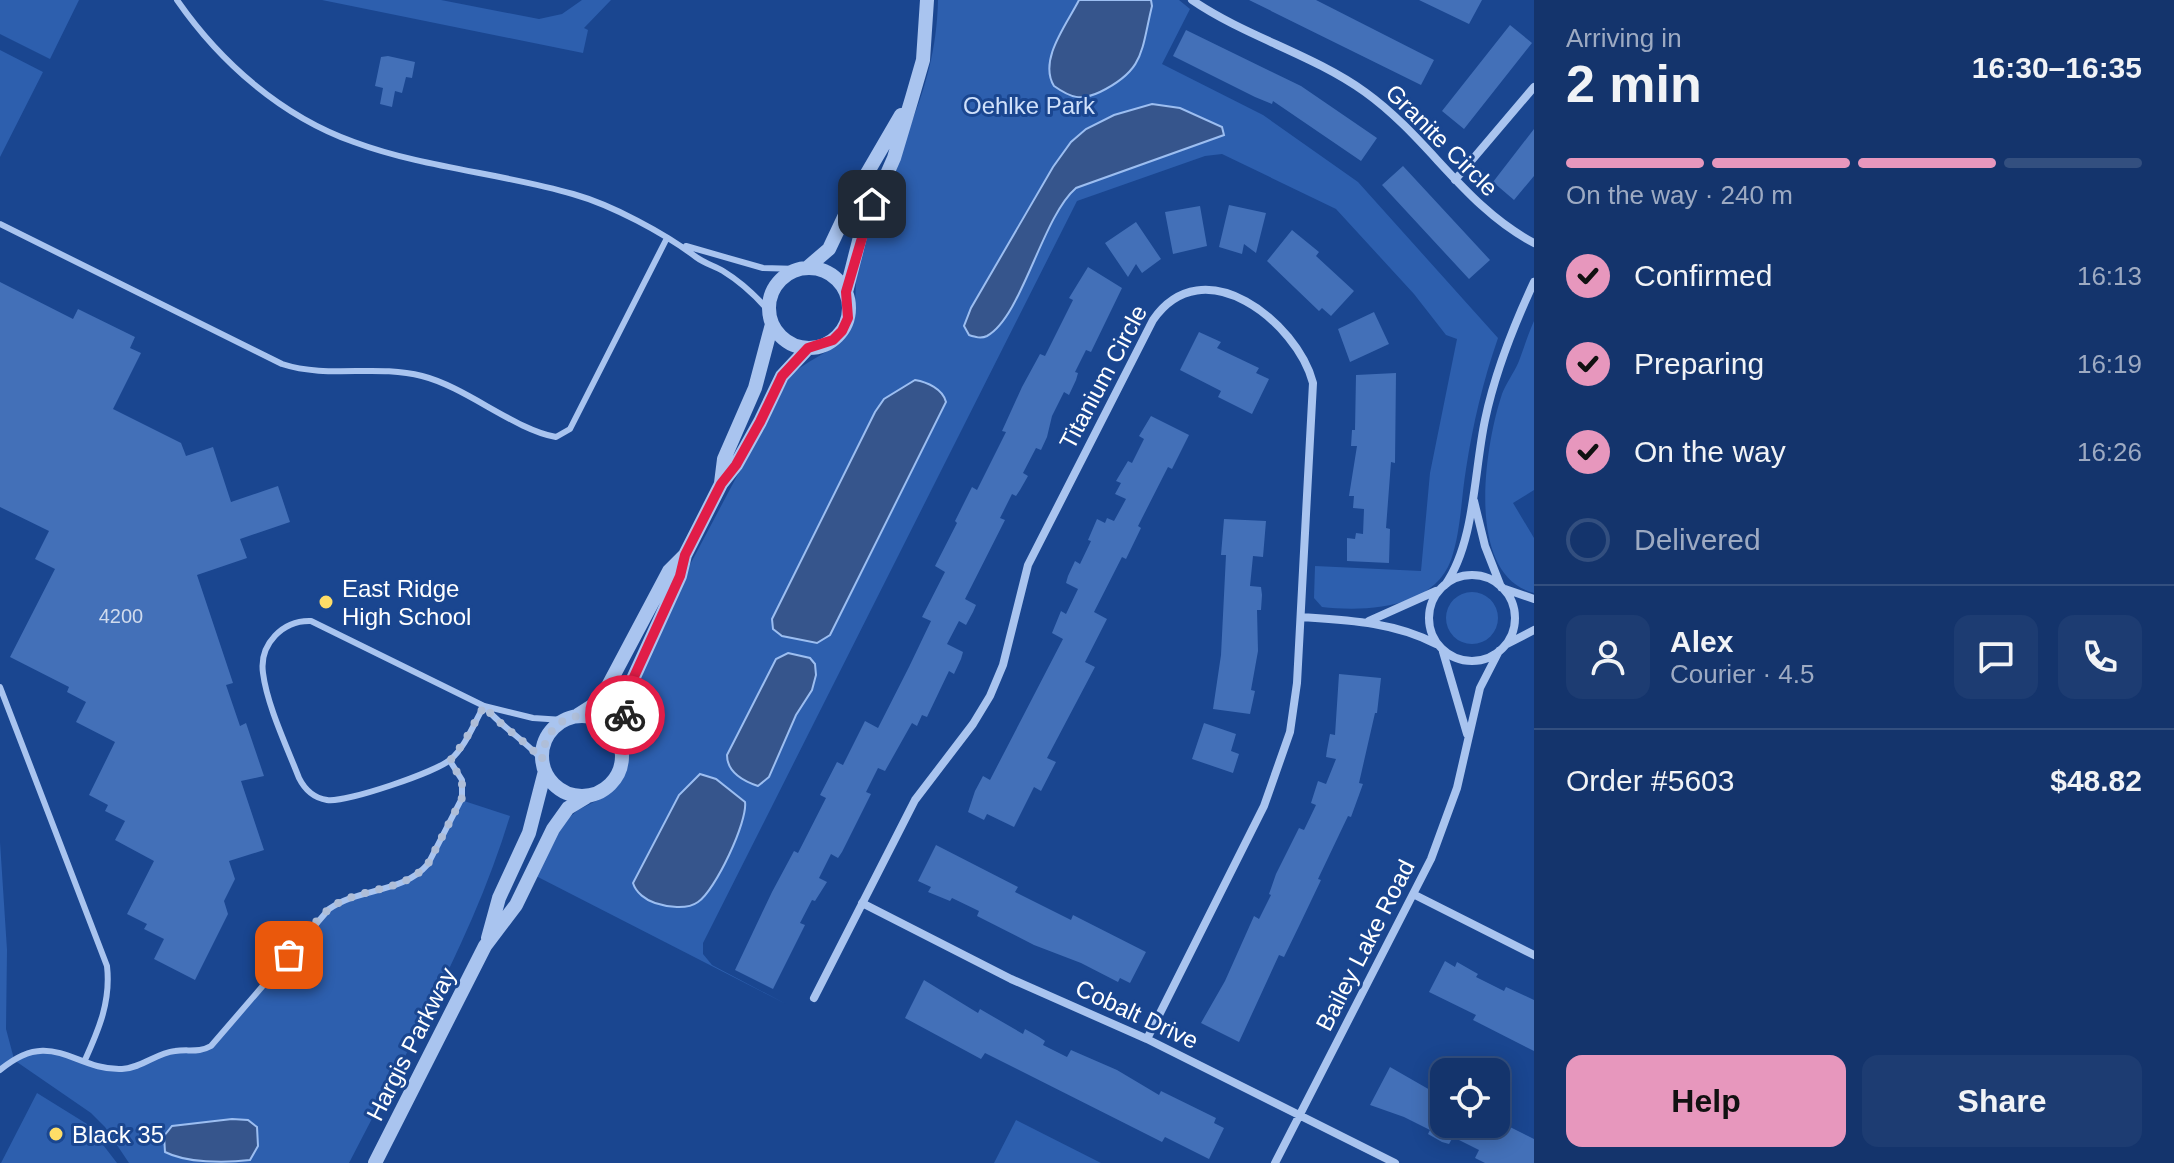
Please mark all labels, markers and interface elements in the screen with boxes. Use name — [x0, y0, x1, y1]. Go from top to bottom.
text: Arriving in — [1566, 23, 1682, 53]
text: 16:30–16:35 — [1972, 51, 2142, 84]
text: 2 min — [1566, 55, 1702, 113]
street label: Granite Circle — [1381, 79, 1503, 201]
park label: Oehlke Park — [963, 92, 1096, 119]
pin — [838, 170, 906, 238]
text: On the way · 240 m — [1566, 180, 1793, 210]
icon: home — [850, 182, 894, 226]
icon: check — [1566, 254, 1610, 298]
text: Confirmed — [1634, 259, 1772, 292]
text: 16:13 — [2077, 261, 2142, 291]
street label: Titanium Circle — [1054, 300, 1152, 454]
icon: check — [1566, 342, 1610, 386]
text: Preparing — [1634, 347, 1764, 380]
text: 16:19 — [2077, 349, 2142, 379]
icon: check — [1566, 430, 1610, 474]
text: On the way — [1634, 435, 1786, 468]
text: 16:26 — [2077, 437, 2142, 467]
text: Delivered — [1634, 523, 1761, 556]
place label: East Ridge High School — [342, 575, 471, 630]
marker: East Ridge High School — [317, 593, 335, 611]
house number: 4200 — [99, 605, 143, 627]
button: person — [1566, 615, 1650, 699]
button: chat — [1954, 615, 2038, 699]
button: phone — [2058, 615, 2142, 699]
text: Alex — [1670, 625, 1733, 658]
text: Courier · 4.5 — [1670, 659, 1815, 689]
courier — [585, 675, 665, 755]
icon: bike — [603, 693, 647, 737]
text: Order #5603 — [1566, 764, 1734, 797]
text: $48.82 — [2050, 764, 2142, 797]
street label: Bailey Lake Road — [1310, 855, 1420, 1035]
pin — [255, 921, 323, 989]
icon: bag — [267, 933, 311, 977]
street label: Hargis Parkway — [361, 963, 461, 1125]
street label: Cobalt Drive — [1071, 974, 1203, 1054]
button: Help — [1566, 1055, 1846, 1147]
button: Share — [1862, 1055, 2142, 1147]
map controls — [1430, 1058, 1510, 1138]
button: locate — [1430, 1058, 1510, 1138]
place label: Black 35 — [72, 1121, 164, 1148]
marker: Black 35 — [47, 1125, 65, 1143]

